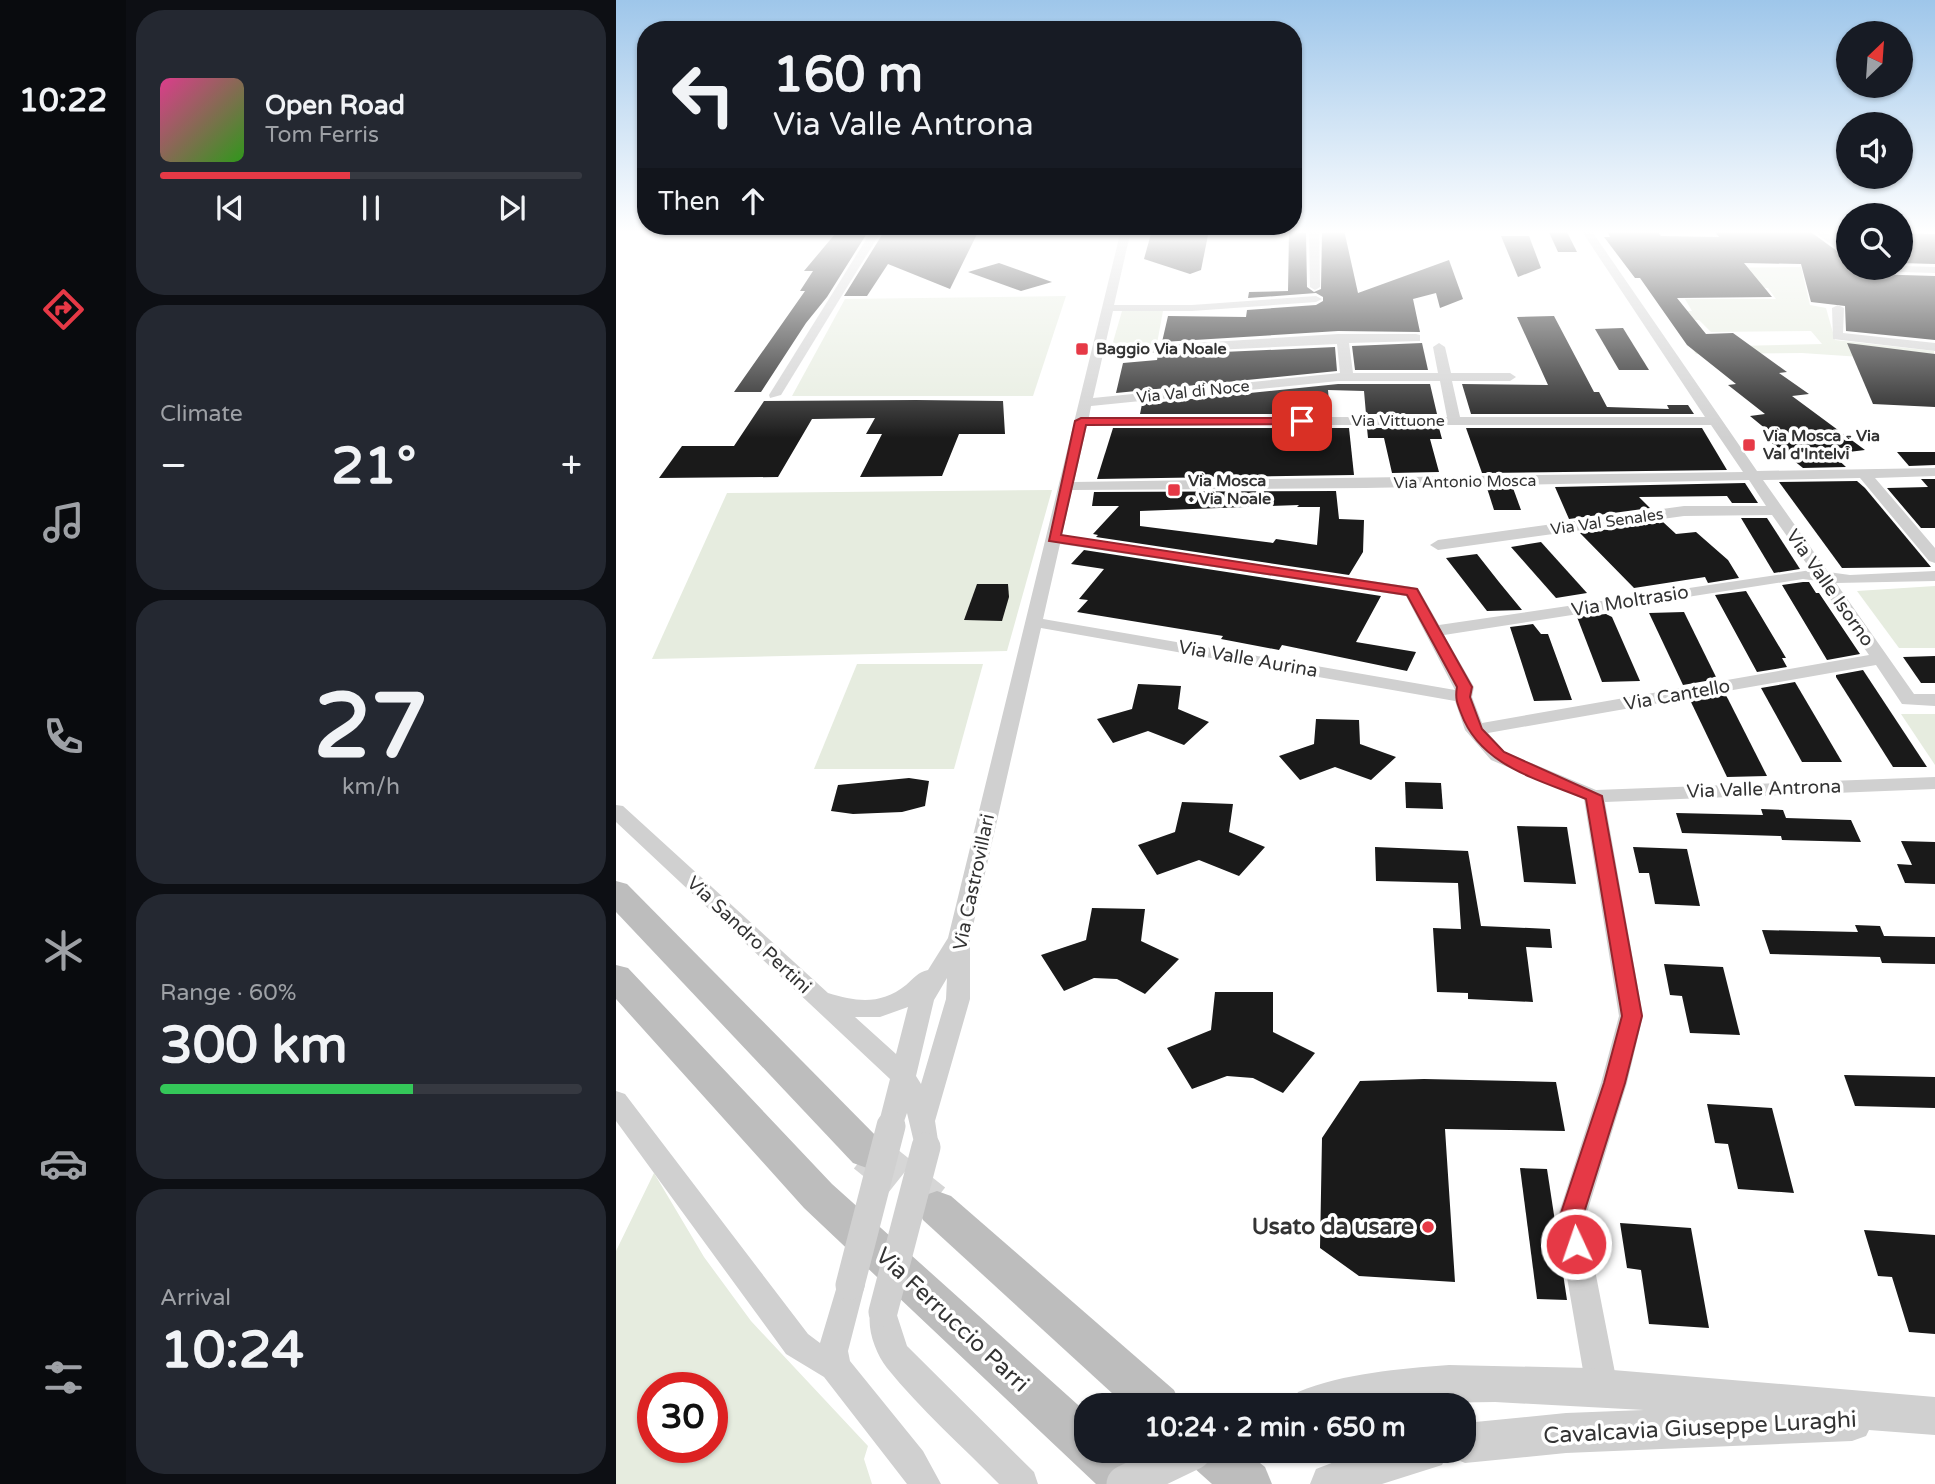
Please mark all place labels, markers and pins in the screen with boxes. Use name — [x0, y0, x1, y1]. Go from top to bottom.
place label: Baggio Via Noale — [1096, 339, 1227, 359]
marker: Baggio Via Noale — [1074, 341, 1090, 357]
pin — [1272, 391, 1332, 451]
place label: Via Mosca - Via Val d'Intelvi — [1763, 426, 1880, 464]
marker: Via Mosca - Via Val d'Intelvi — [1741, 437, 1757, 453]
place label: Via Mosca - Via Noale — [1188, 471, 1271, 509]
marker: Via Mosca - Via Noale — [1166, 482, 1182, 498]
place label: Usato da usare — [1252, 1213, 1414, 1241]
marker: Usato da usare — [1420, 1219, 1436, 1235]

